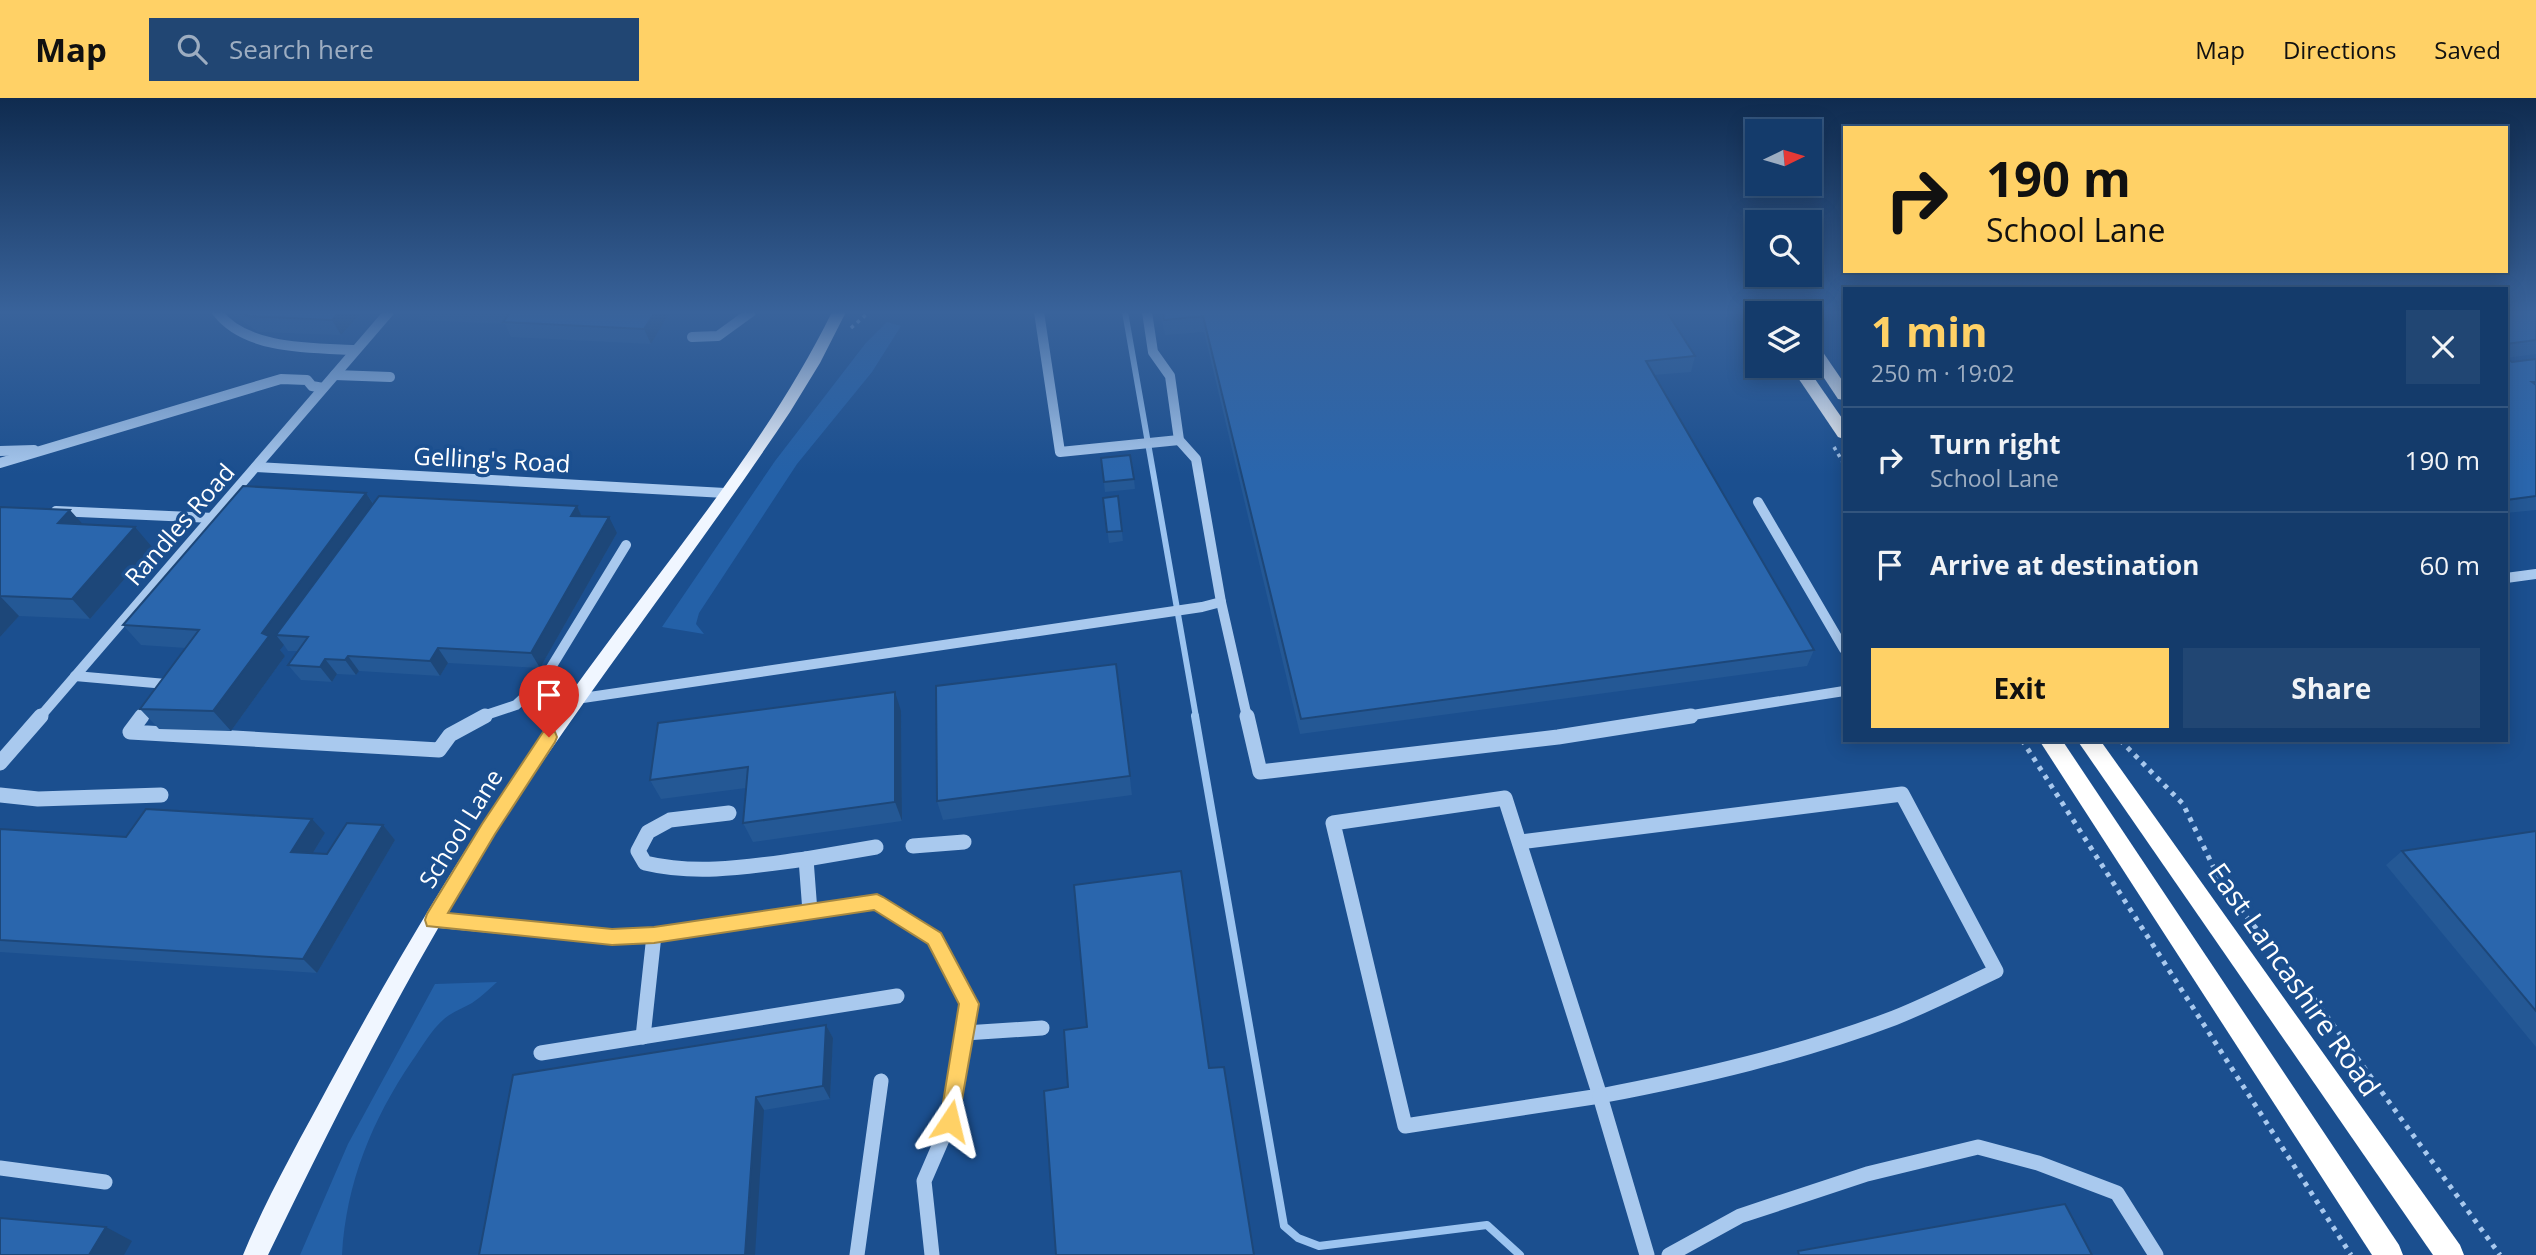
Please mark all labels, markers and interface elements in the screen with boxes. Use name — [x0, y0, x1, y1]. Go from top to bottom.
search box — [149, 18, 639, 81]
text: Map — [35, 27, 107, 72]
icon: search — [173, 30, 211, 68]
text: Search here — [229, 31, 374, 67]
text: Map — [2195, 33, 2245, 66]
text: Directions — [2283, 33, 2396, 66]
text: Saved — [2434, 33, 2501, 66]
north arrow — [1745, 119, 1822, 196]
map controls — [1745, 119, 1822, 378]
text: 190 m — [1986, 145, 2131, 211]
icon: right — [1871, 154, 1962, 245]
text: School Lane — [1986, 208, 2165, 251]
button: search — [1745, 210, 1822, 287]
button: layers — [1745, 301, 1822, 378]
text: 1 min — [1871, 302, 1988, 359]
button: close — [2406, 310, 2480, 384]
text: 250 m · 19:02 — [1871, 357, 2014, 389]
text: Turn right — [1930, 426, 2061, 462]
street label: Gelling's Road — [413, 438, 571, 480]
icon: right — [1871, 441, 1909, 479]
text: 190 m — [2405, 442, 2480, 478]
street label: Randles Road — [117, 456, 241, 592]
text: School Lane — [1930, 462, 2059, 494]
icon: arrive — [1871, 546, 1909, 584]
text: Arrive at destination — [1930, 547, 2199, 583]
text: 60 m — [2419, 547, 2480, 583]
button: Exit — [1871, 648, 2169, 728]
button: Share — [2183, 648, 2480, 728]
pin — [519, 665, 579, 737]
icon: arrive — [530, 676, 568, 714]
street label: School Lane — [410, 762, 510, 894]
street label: East Lancashire Road — [2200, 855, 2390, 1103]
position arrow — [913, 1084, 987, 1158]

